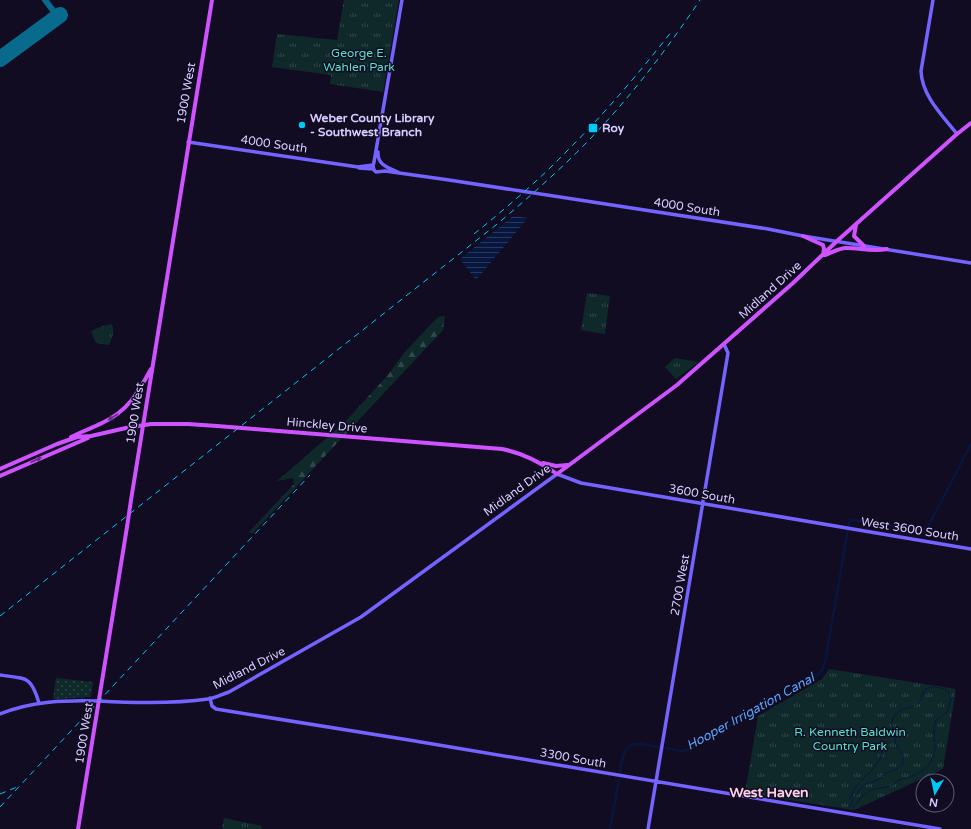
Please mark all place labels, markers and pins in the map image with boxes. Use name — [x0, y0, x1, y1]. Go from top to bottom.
place label: Weber County Library - Southwest Branch — [310, 111, 435, 139]
marker: Weber County Library - Southwest Branch — [297, 120, 307, 130]
place label: Roy — [602, 121, 625, 136]
marker: Roy — [587, 122, 599, 134]

